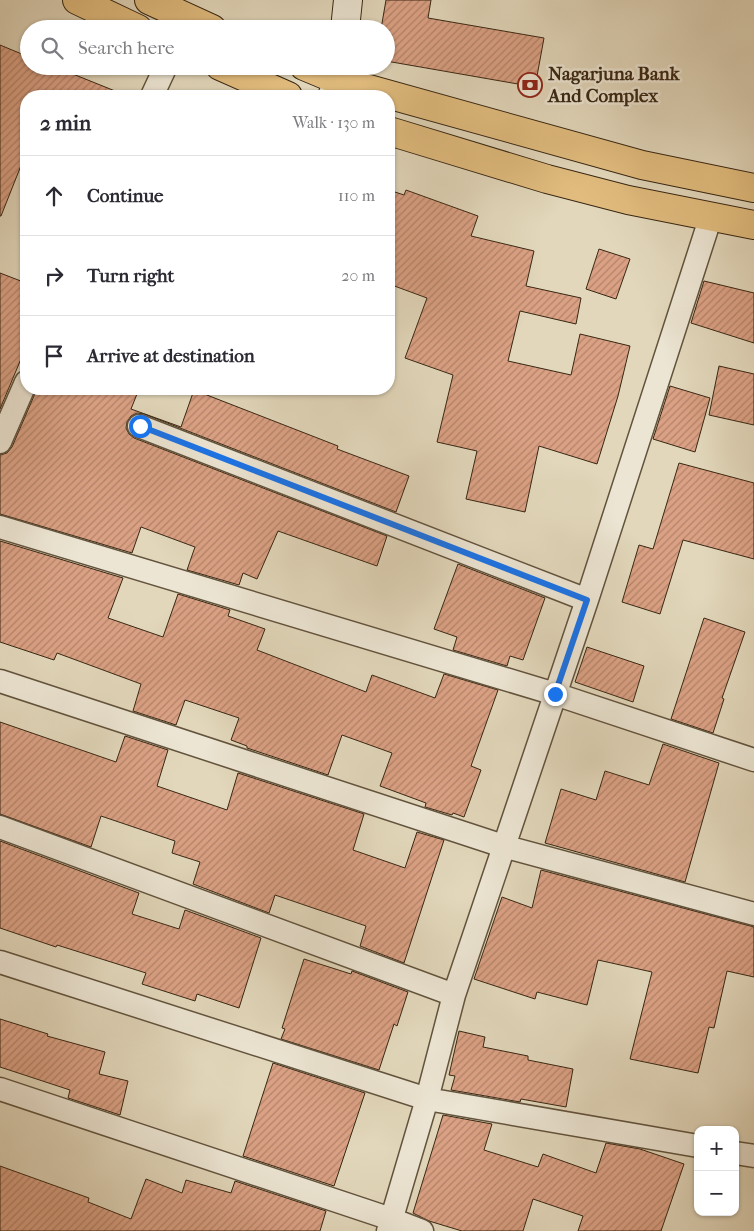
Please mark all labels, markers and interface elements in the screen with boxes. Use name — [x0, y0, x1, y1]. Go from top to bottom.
search box — [20, 20, 395, 75]
icon: search — [38, 34, 66, 62]
text: Search here — [78, 37, 174, 59]
place label: Nagarjuna Bank And Complex — [547, 63, 681, 107]
bank icon: Nagarjuna Bank And Complex — [517, 72, 543, 98]
text: 2 min — [40, 111, 91, 135]
text: Walk · 130 m — [292, 113, 375, 132]
icon: ahead — [40, 182, 68, 210]
text: Continue — [87, 185, 163, 207]
text: 110 m — [338, 186, 375, 205]
icon: right — [40, 262, 68, 290]
text: Turn right — [87, 265, 174, 287]
text: 20 m — [341, 266, 375, 285]
icon: arrive — [40, 342, 68, 370]
text: Arrive at destination — [87, 345, 255, 367]
route start — [129, 415, 152, 438]
route end — [544, 683, 567, 706]
map controls — [694, 1126, 739, 1216]
button: + — [694, 1126, 739, 1171]
button: − — [694, 1171, 739, 1216]

